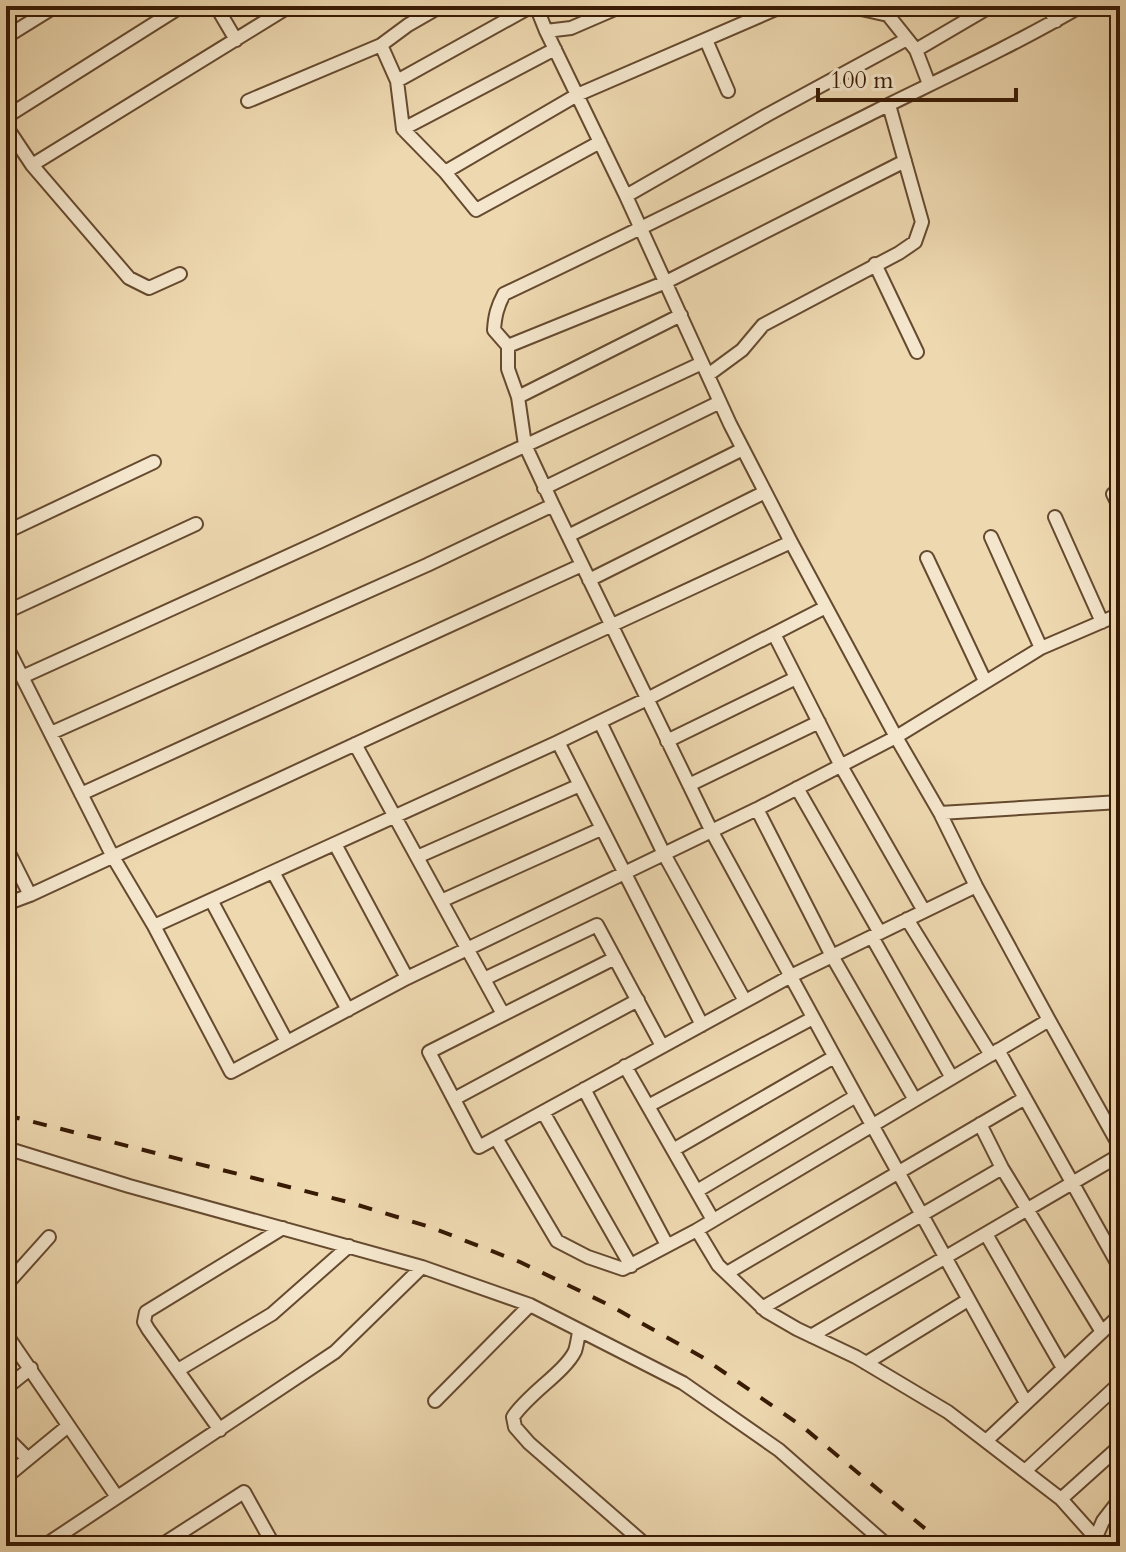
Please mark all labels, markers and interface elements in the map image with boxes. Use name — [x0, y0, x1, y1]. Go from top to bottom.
scale bar — [818, 52, 1016, 102]
text: 100 m — [830, 64, 894, 97]

